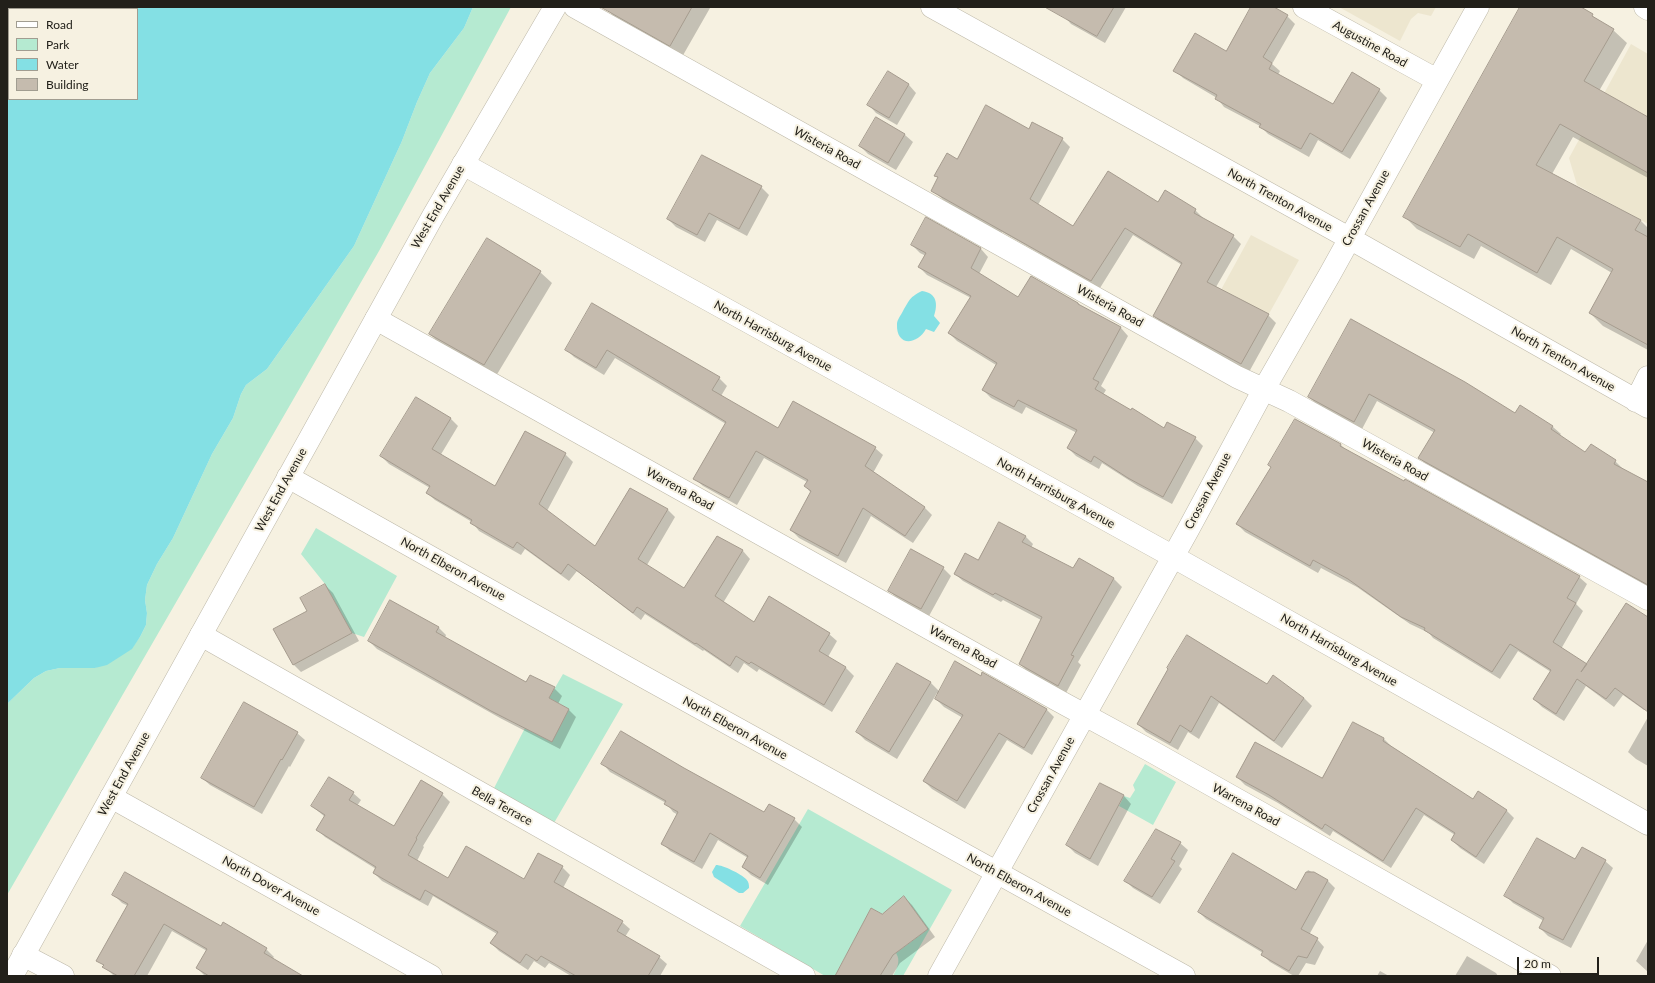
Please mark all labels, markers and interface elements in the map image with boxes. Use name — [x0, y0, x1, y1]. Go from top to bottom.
legend — [8, 8, 138, 100]
text: Road — [46, 17, 73, 32]
street label: Augustine Road — [1330, 18, 1410, 70]
text: Park — [46, 37, 69, 52]
text: Water — [46, 57, 79, 72]
text: Building — [46, 77, 89, 92]
street label: Wisteria Road — [791, 124, 863, 172]
street label: West End Avenue — [408, 163, 468, 251]
street label: North Trenton Avenue — [1225, 165, 1335, 235]
street label: Crossan Avenue — [1339, 167, 1393, 249]
street label: Wisteria Road — [1074, 282, 1146, 330]
street label: North Harrisburg Avenue — [711, 298, 835, 374]
street label: North Trenton Avenue — [1508, 323, 1618, 395]
street label: Wisteria Road — [1359, 436, 1431, 484]
street label: West End Avenue — [252, 446, 310, 534]
street label: Crossan Avenue — [1182, 450, 1234, 532]
street label: North Harrisburg Avenue — [994, 455, 1118, 531]
street label: Warrena Road — [644, 465, 716, 513]
street label: North Elberon Avenue — [398, 534, 508, 604]
street label: North Harrisburg Avenue — [1278, 611, 1400, 689]
street label: Warrena Road — [927, 623, 999, 671]
street label: North Elberon Avenue — [680, 693, 790, 763]
street label: West End Avenue — [95, 730, 153, 818]
street label: Crossan Avenue — [1024, 734, 1078, 816]
street label: Warrena Road — [1210, 781, 1282, 829]
street label: Bella Terrace — [469, 783, 535, 829]
street label: North Elberon Avenue — [964, 850, 1074, 920]
street label: North Dover Avenue — [220, 853, 322, 919]
scale bar — [1519, 949, 1601, 975]
text: 20 m — [1524, 956, 1551, 971]

